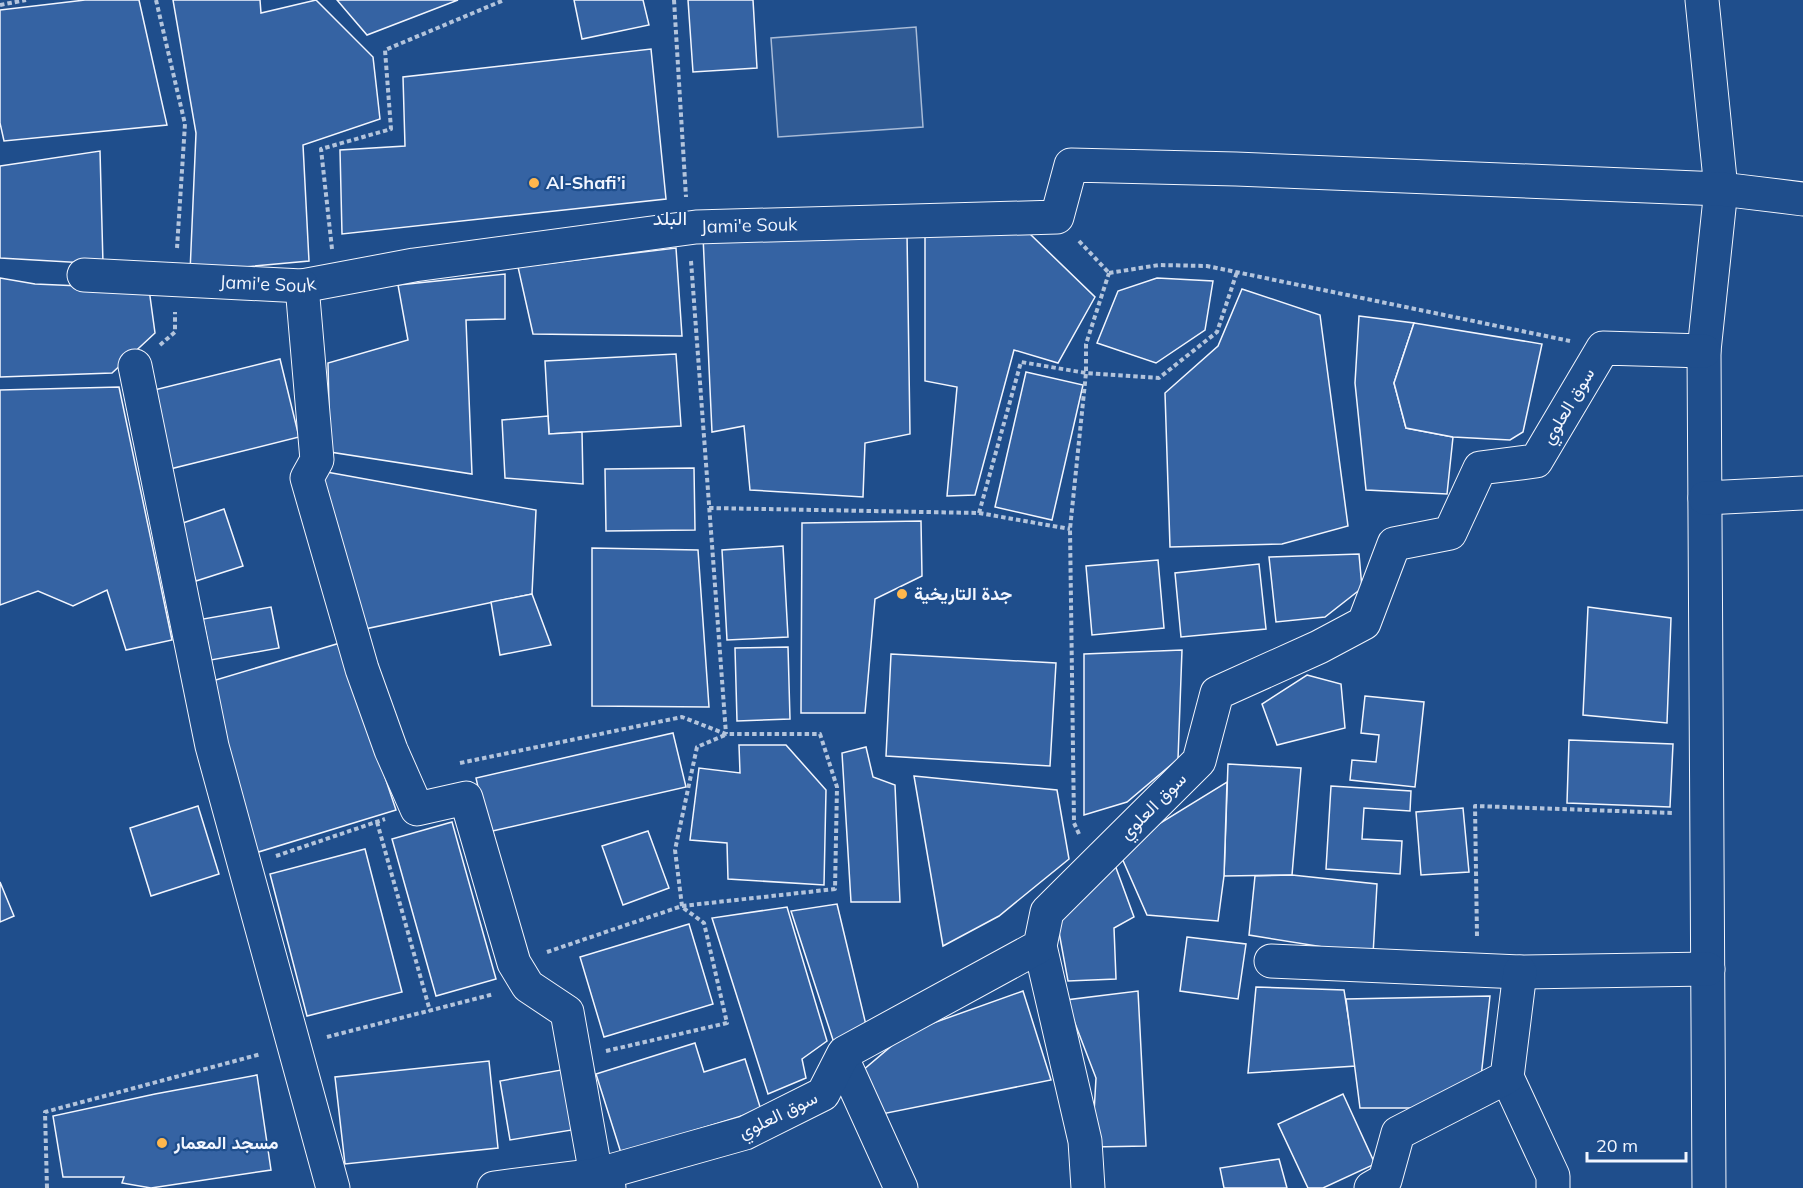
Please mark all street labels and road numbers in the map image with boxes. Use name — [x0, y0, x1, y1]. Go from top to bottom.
street label: Jami'e Souk — [701, 212, 798, 238]
street label: Jami'e Souk — [219, 270, 318, 297]
street label: سوق العلوي — [1536, 363, 1603, 450]
street label: سوق العلوي — [1114, 767, 1194, 847]
street label: سوق العلوي — [734, 1085, 823, 1147]

